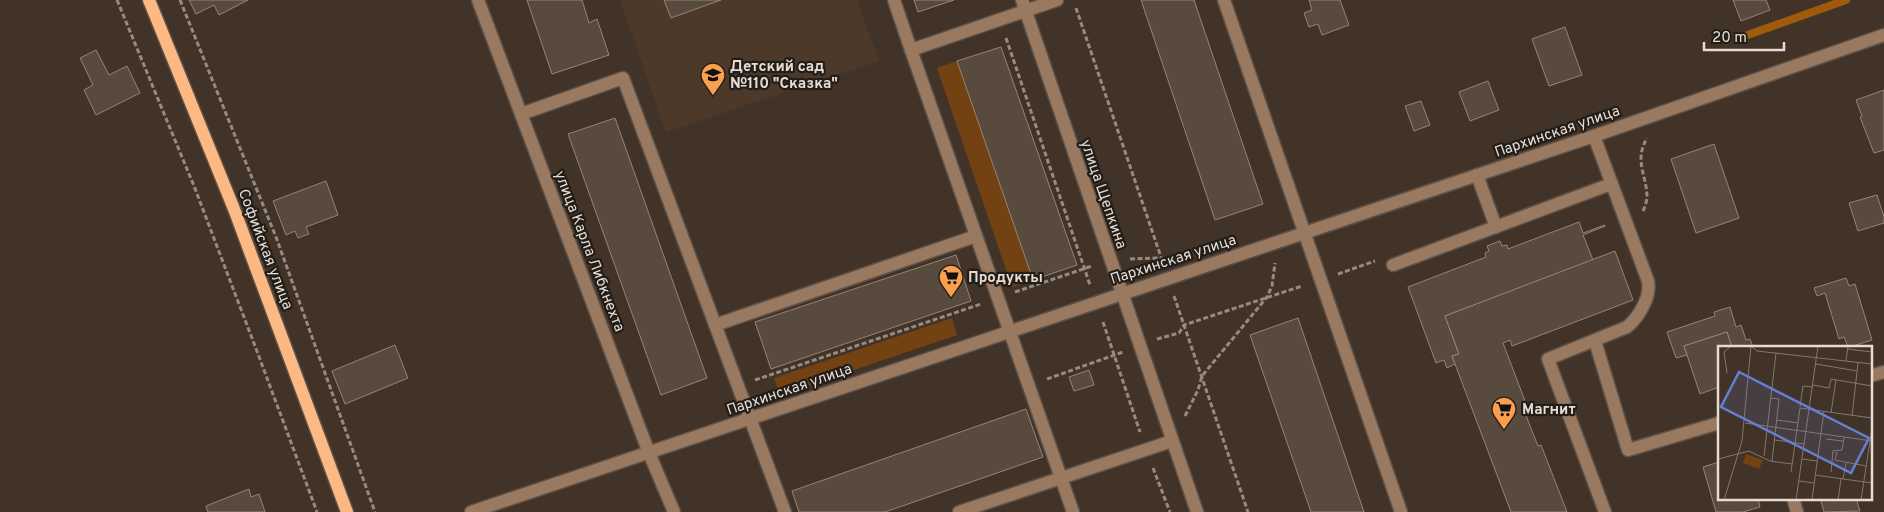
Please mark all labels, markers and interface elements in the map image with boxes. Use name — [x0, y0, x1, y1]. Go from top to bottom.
scale bar — [1704, 20, 1784, 52]
text: 20 m — [1712, 29, 1747, 48]
place label: Детский сад №110 "Сказка" — [730, 58, 838, 94]
school or university icon: Детский сад №110 "Сказка" — [700, 62, 726, 96]
street label: Пархинская улица — [1492, 102, 1623, 163]
street label: улица Щепкина — [1075, 137, 1130, 252]
street label: улица Карла Либкнехта — [549, 168, 628, 335]
street label: Софийская улица — [233, 187, 296, 313]
street label: Пархинская улица — [1108, 231, 1239, 290]
supermarket icon: Продукты — [938, 264, 964, 298]
place label: Продукты — [968, 269, 1043, 288]
inset map — [1718, 346, 1872, 500]
street label: Пархинская улица — [724, 360, 855, 421]
supermarket icon: Магнит — [1491, 396, 1517, 430]
place label: Магнит — [1522, 401, 1575, 420]

